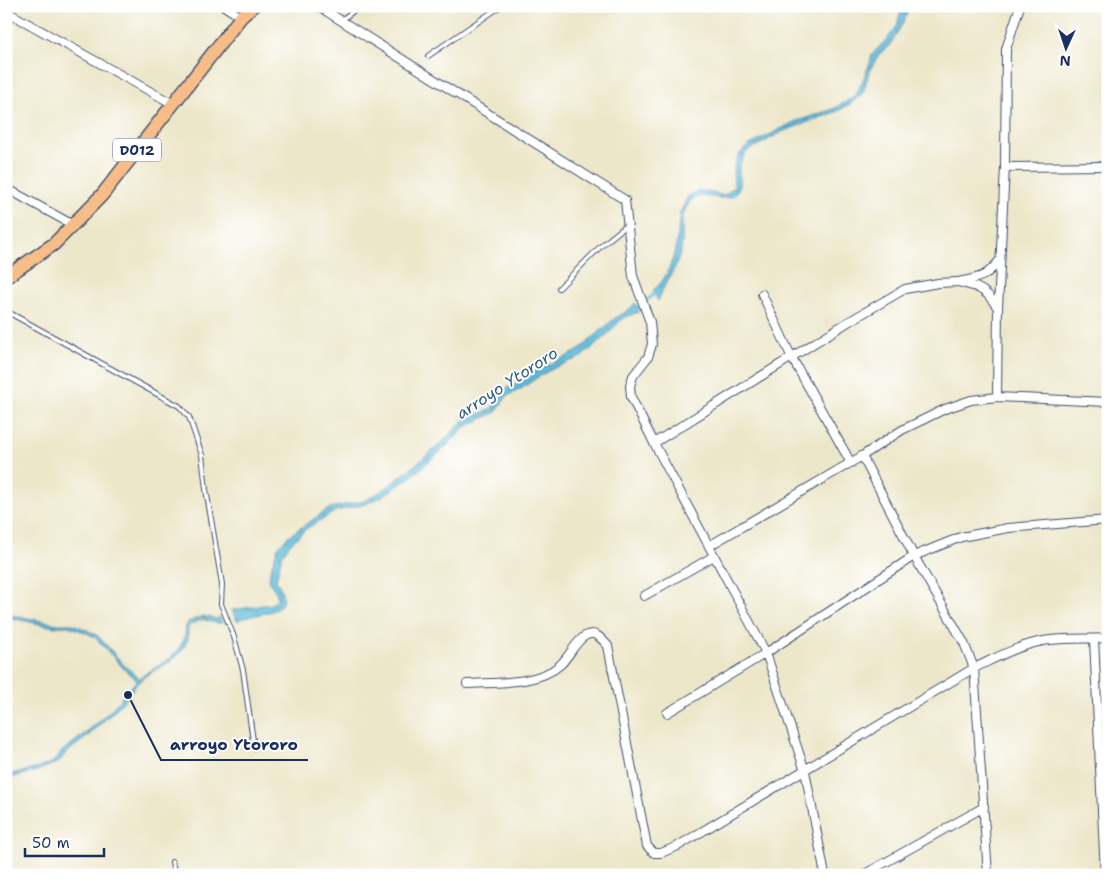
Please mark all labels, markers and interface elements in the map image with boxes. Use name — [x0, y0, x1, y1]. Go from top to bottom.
north arrow — [1042, 22, 1092, 72]
text: N — [1059, 52, 1071, 70]
road number: D012 — [113, 138, 161, 162]
water label: arroyo Ytororo — [452, 342, 562, 424]
callout: arroyo Ytororo — [161, 729, 308, 760]
text: arroyo Ytororo — [170, 734, 298, 755]
scale bar — [25, 826, 104, 858]
text: 50 m — [32, 833, 70, 853]

